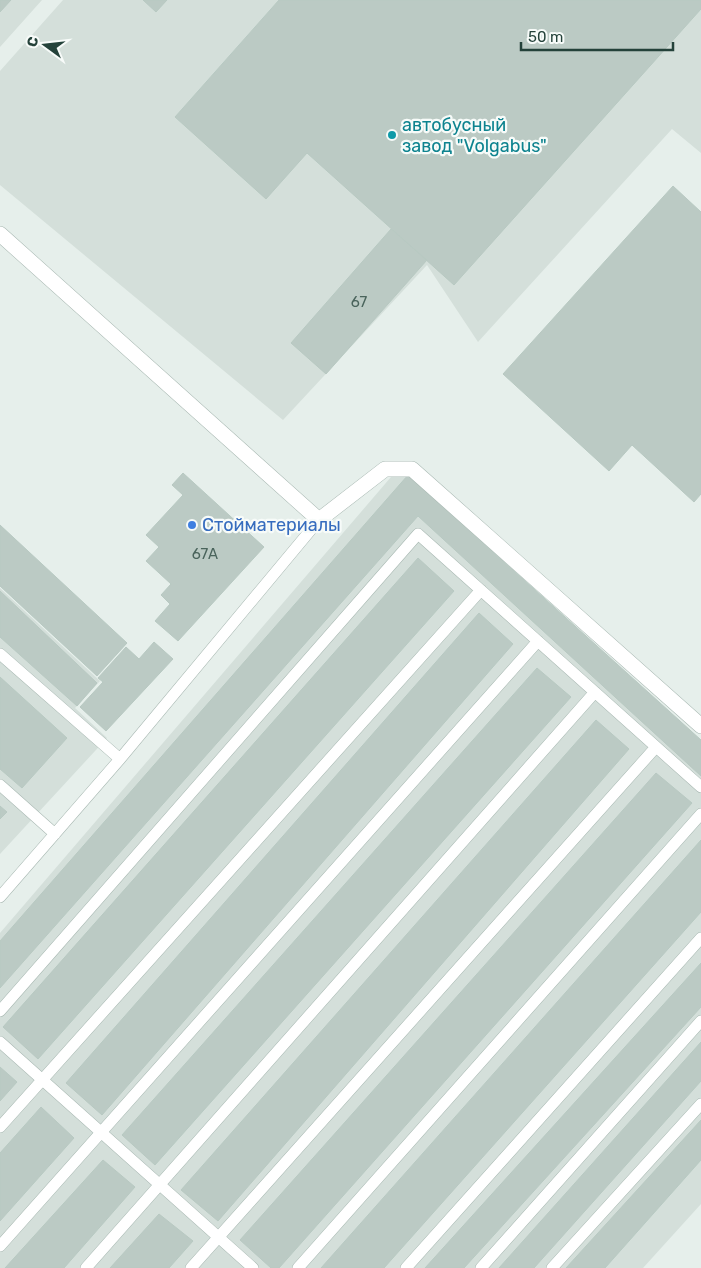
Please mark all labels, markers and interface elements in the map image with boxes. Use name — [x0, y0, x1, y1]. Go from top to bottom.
north arrow — [20, 20, 70, 70]
scale bar — [521, 20, 674, 52]
text: 50 m — [528, 28, 563, 46]
text: С — [23, 35, 42, 49]
place label: автобусный завод "Volgabus" — [402, 114, 547, 157]
marker: автобусный завод "Volgabus" — [386, 129, 398, 141]
house number: 67 — [351, 293, 367, 311]
place label: Стойматериалы — [202, 514, 341, 536]
marker: Стойматериалы — [186, 519, 198, 531]
house number: 67А — [192, 545, 218, 563]

